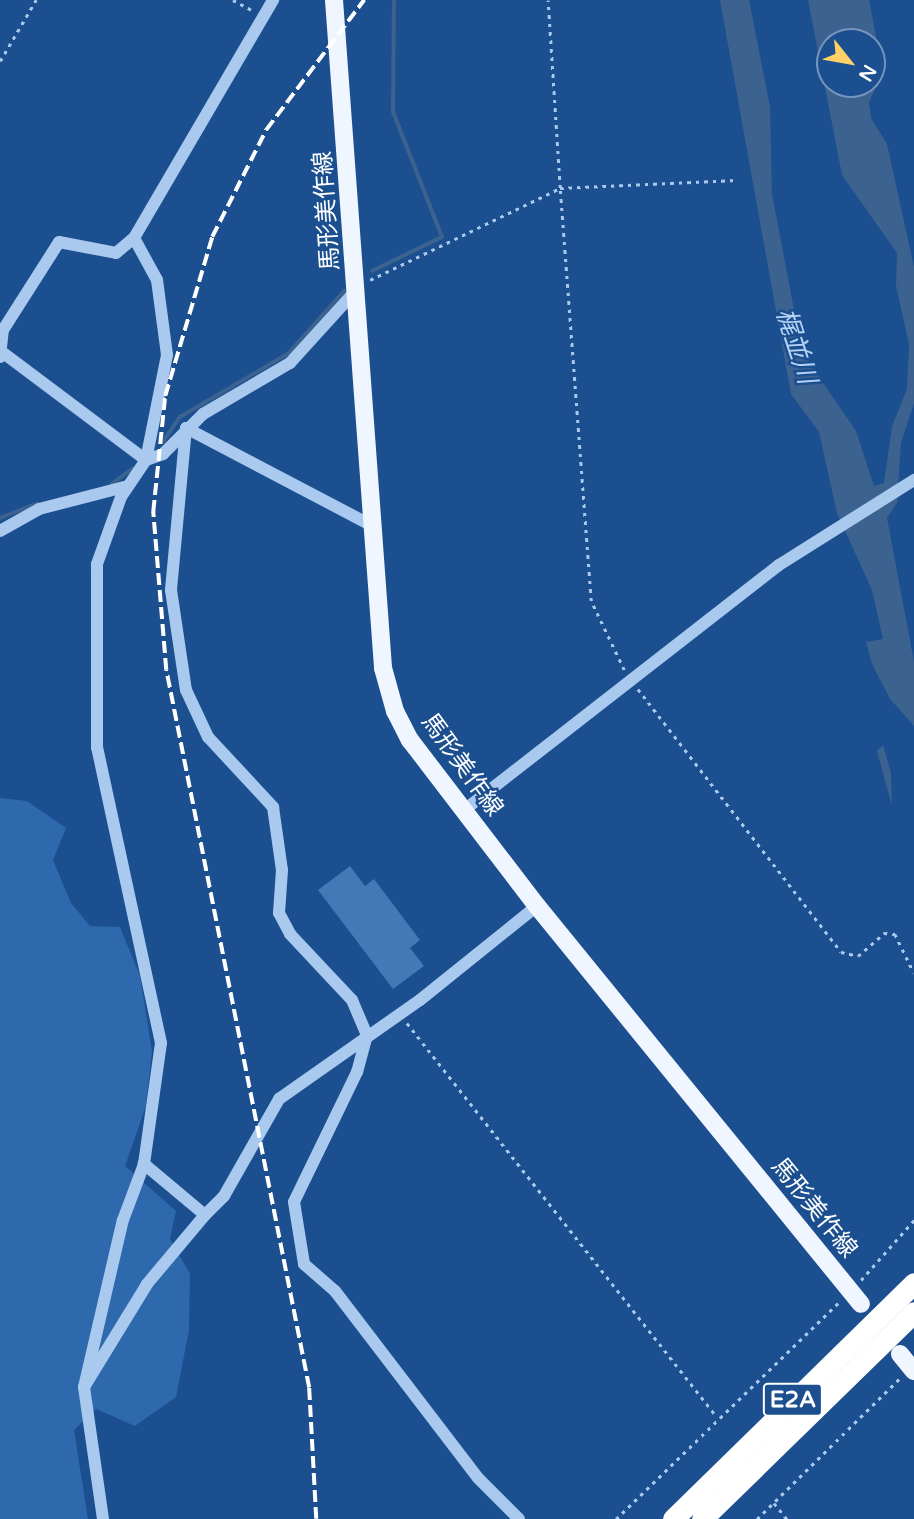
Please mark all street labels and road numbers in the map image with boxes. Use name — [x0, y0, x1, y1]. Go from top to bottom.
street label: 馬形美作線 — [308, 150, 346, 272]
street label: 馬形美作線 — [415, 708, 509, 822]
street label: 馬形美作線 — [765, 1152, 863, 1264]
road number: E2A — [762, 1380, 824, 1420]

